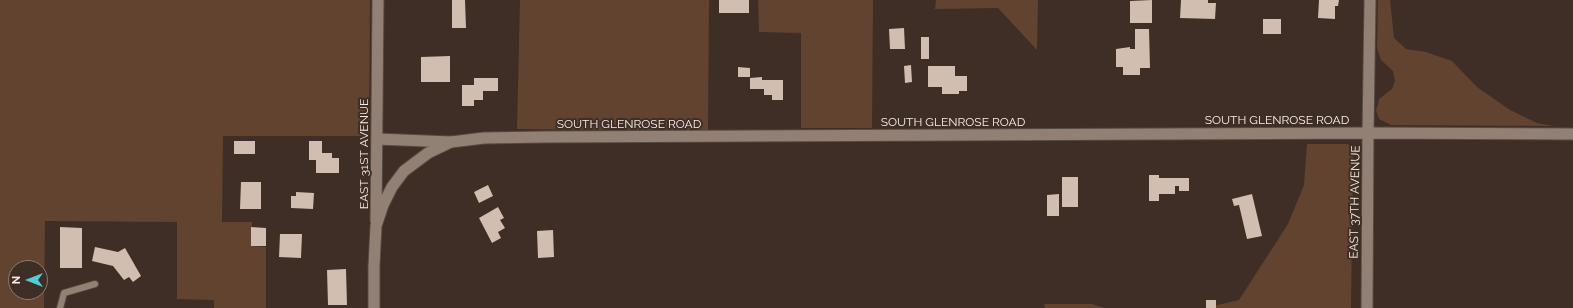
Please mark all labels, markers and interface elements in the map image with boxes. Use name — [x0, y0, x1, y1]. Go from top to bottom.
street label: EAST 31ST AVENUE — [357, 99, 371, 209]
street label: SOUTH GLENROSE ROAD — [1205, 113, 1349, 127]
street label: SOUTH GLENROSE ROAD — [881, 115, 1025, 129]
street label: SOUTH GLENROSE ROAD — [557, 117, 701, 131]
street label: EAST 37TH AVENUE — [1347, 145, 1363, 259]
north arrow — [8, 260, 48, 300]
text: N — [10, 276, 23, 284]

